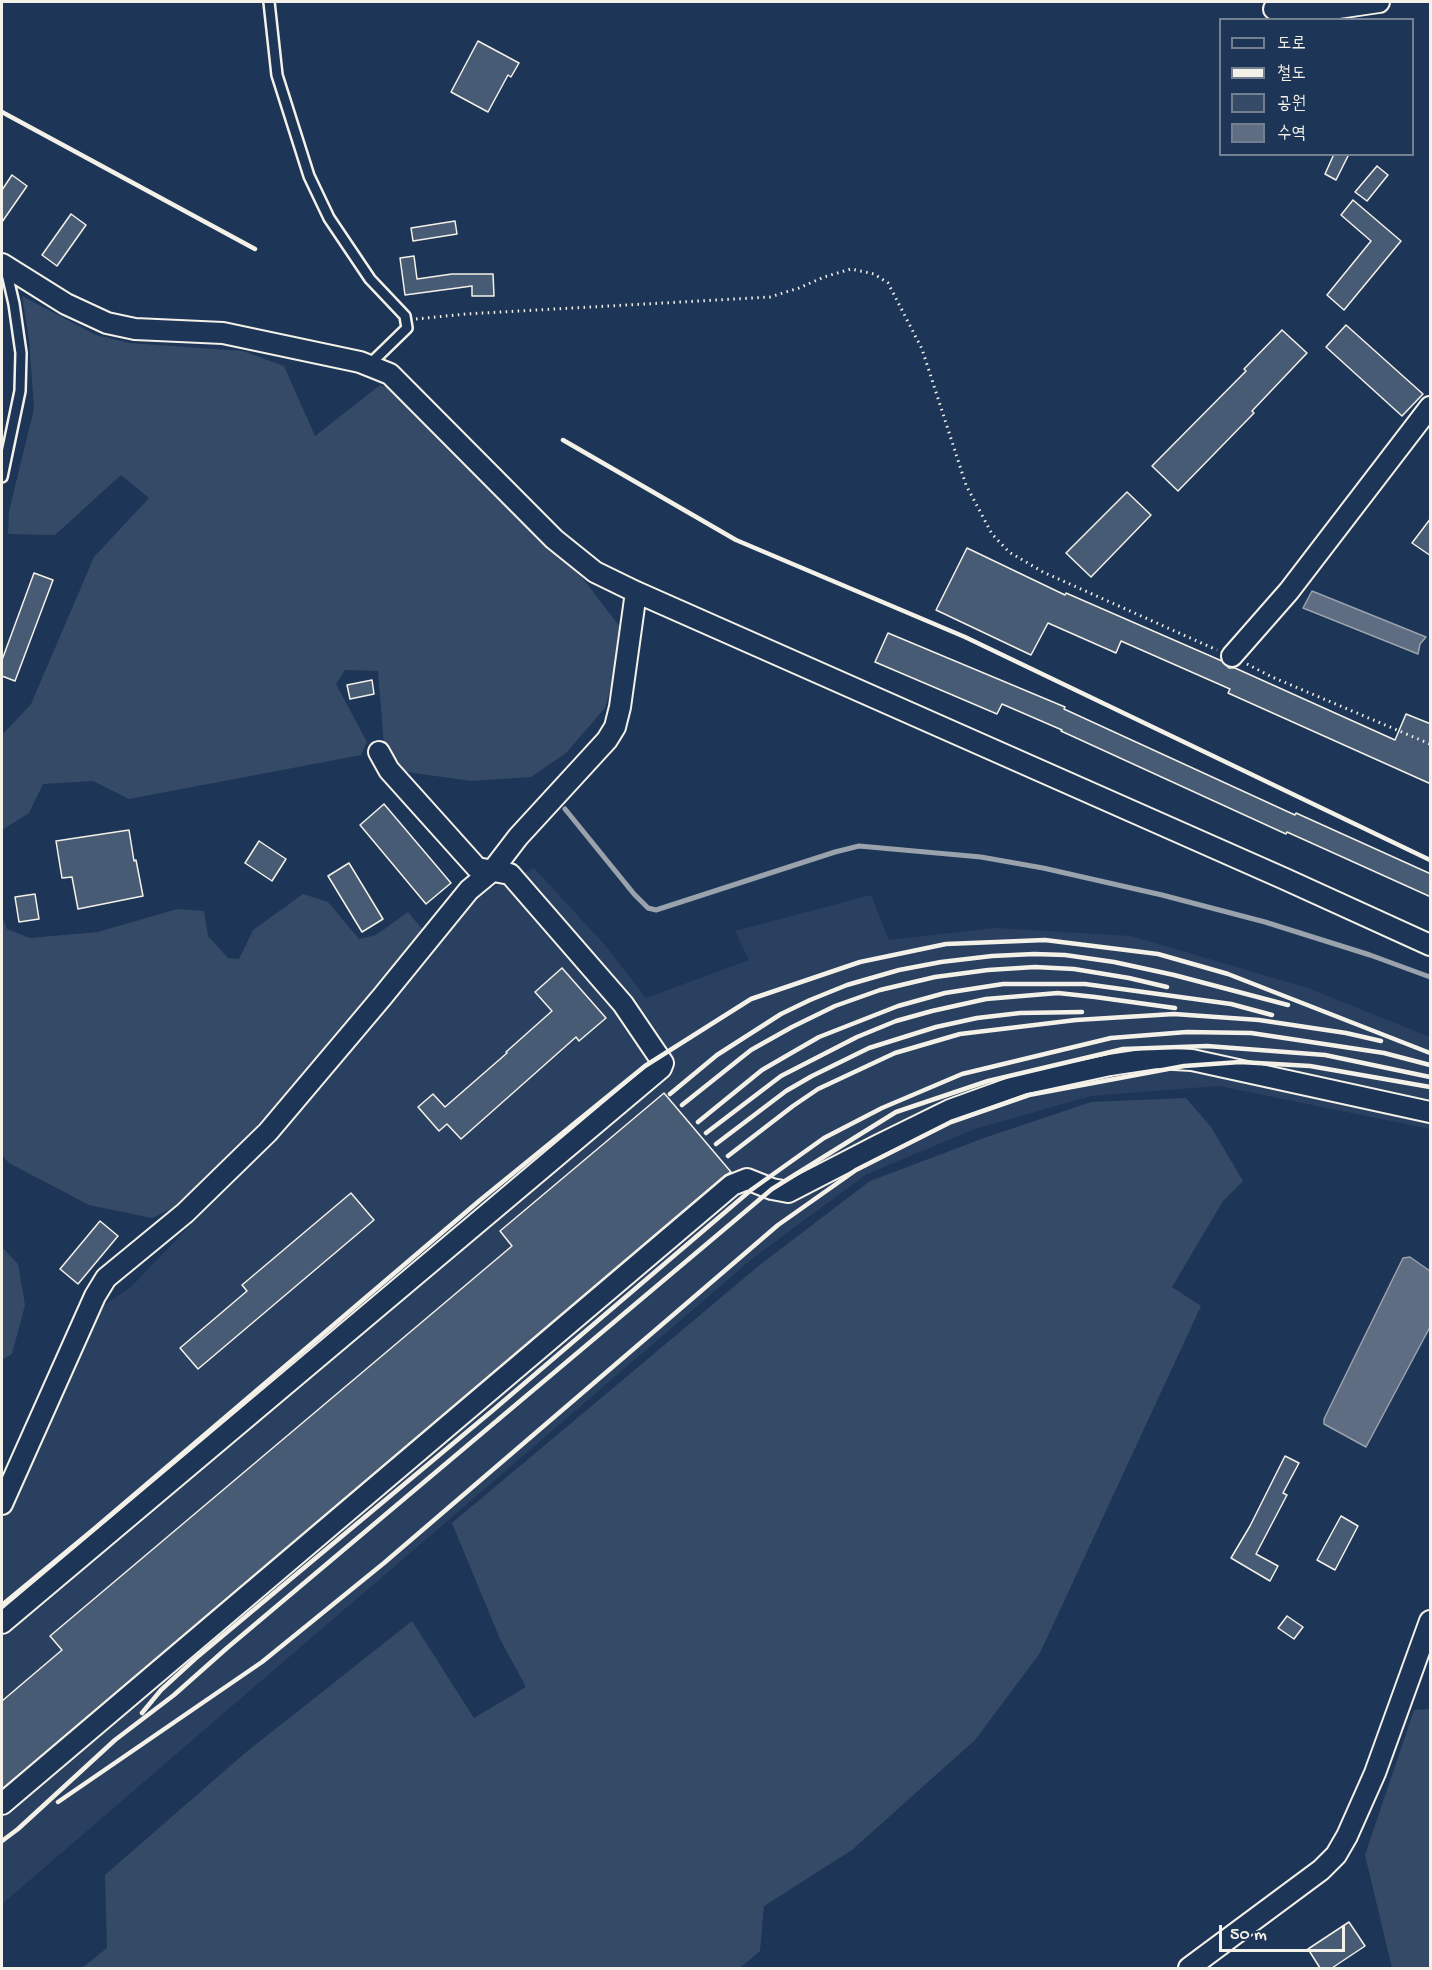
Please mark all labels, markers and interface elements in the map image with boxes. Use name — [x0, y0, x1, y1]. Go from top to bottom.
legend — [1219, 18, 1414, 156]
text: 도로 — [1277, 34, 1306, 55]
text: 철도 — [1277, 64, 1306, 85]
text: 공원 — [1277, 94, 1306, 115]
text: 수역 — [1277, 124, 1306, 145]
scale bar — [1222, 1913, 1348, 1951]
text: 50 m — [1230, 1925, 1267, 1946]

